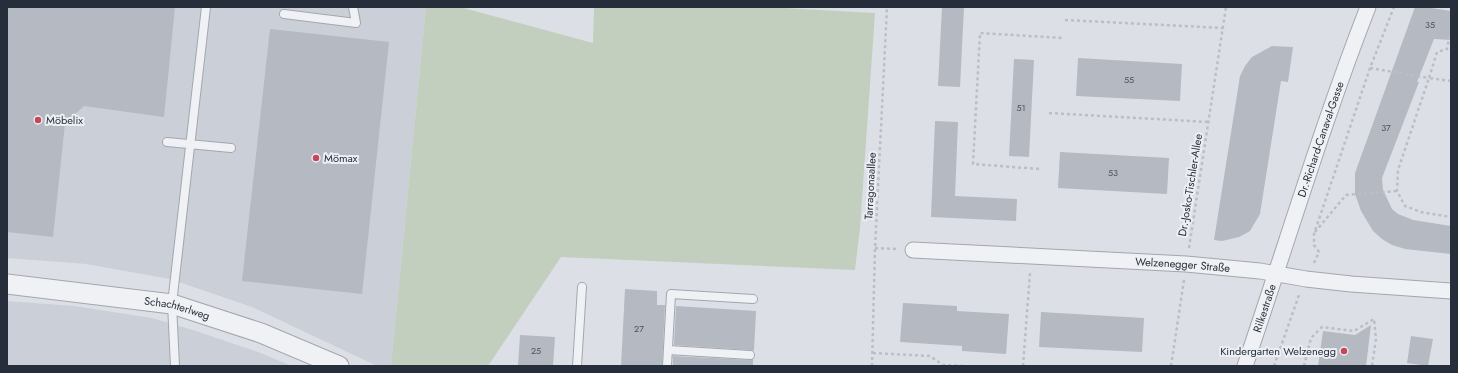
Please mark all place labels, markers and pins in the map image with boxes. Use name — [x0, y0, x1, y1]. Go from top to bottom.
place label: Möbelix — [46, 112, 83, 128]
marker: Möbelix — [33, 115, 43, 125]
place label: Mömax — [324, 150, 358, 166]
marker: Mömax — [311, 153, 321, 163]
place label: Kindergarten Welzenegg — [1220, 343, 1336, 359]
marker: Kindergarten Welzenegg — [1339, 346, 1349, 356]

